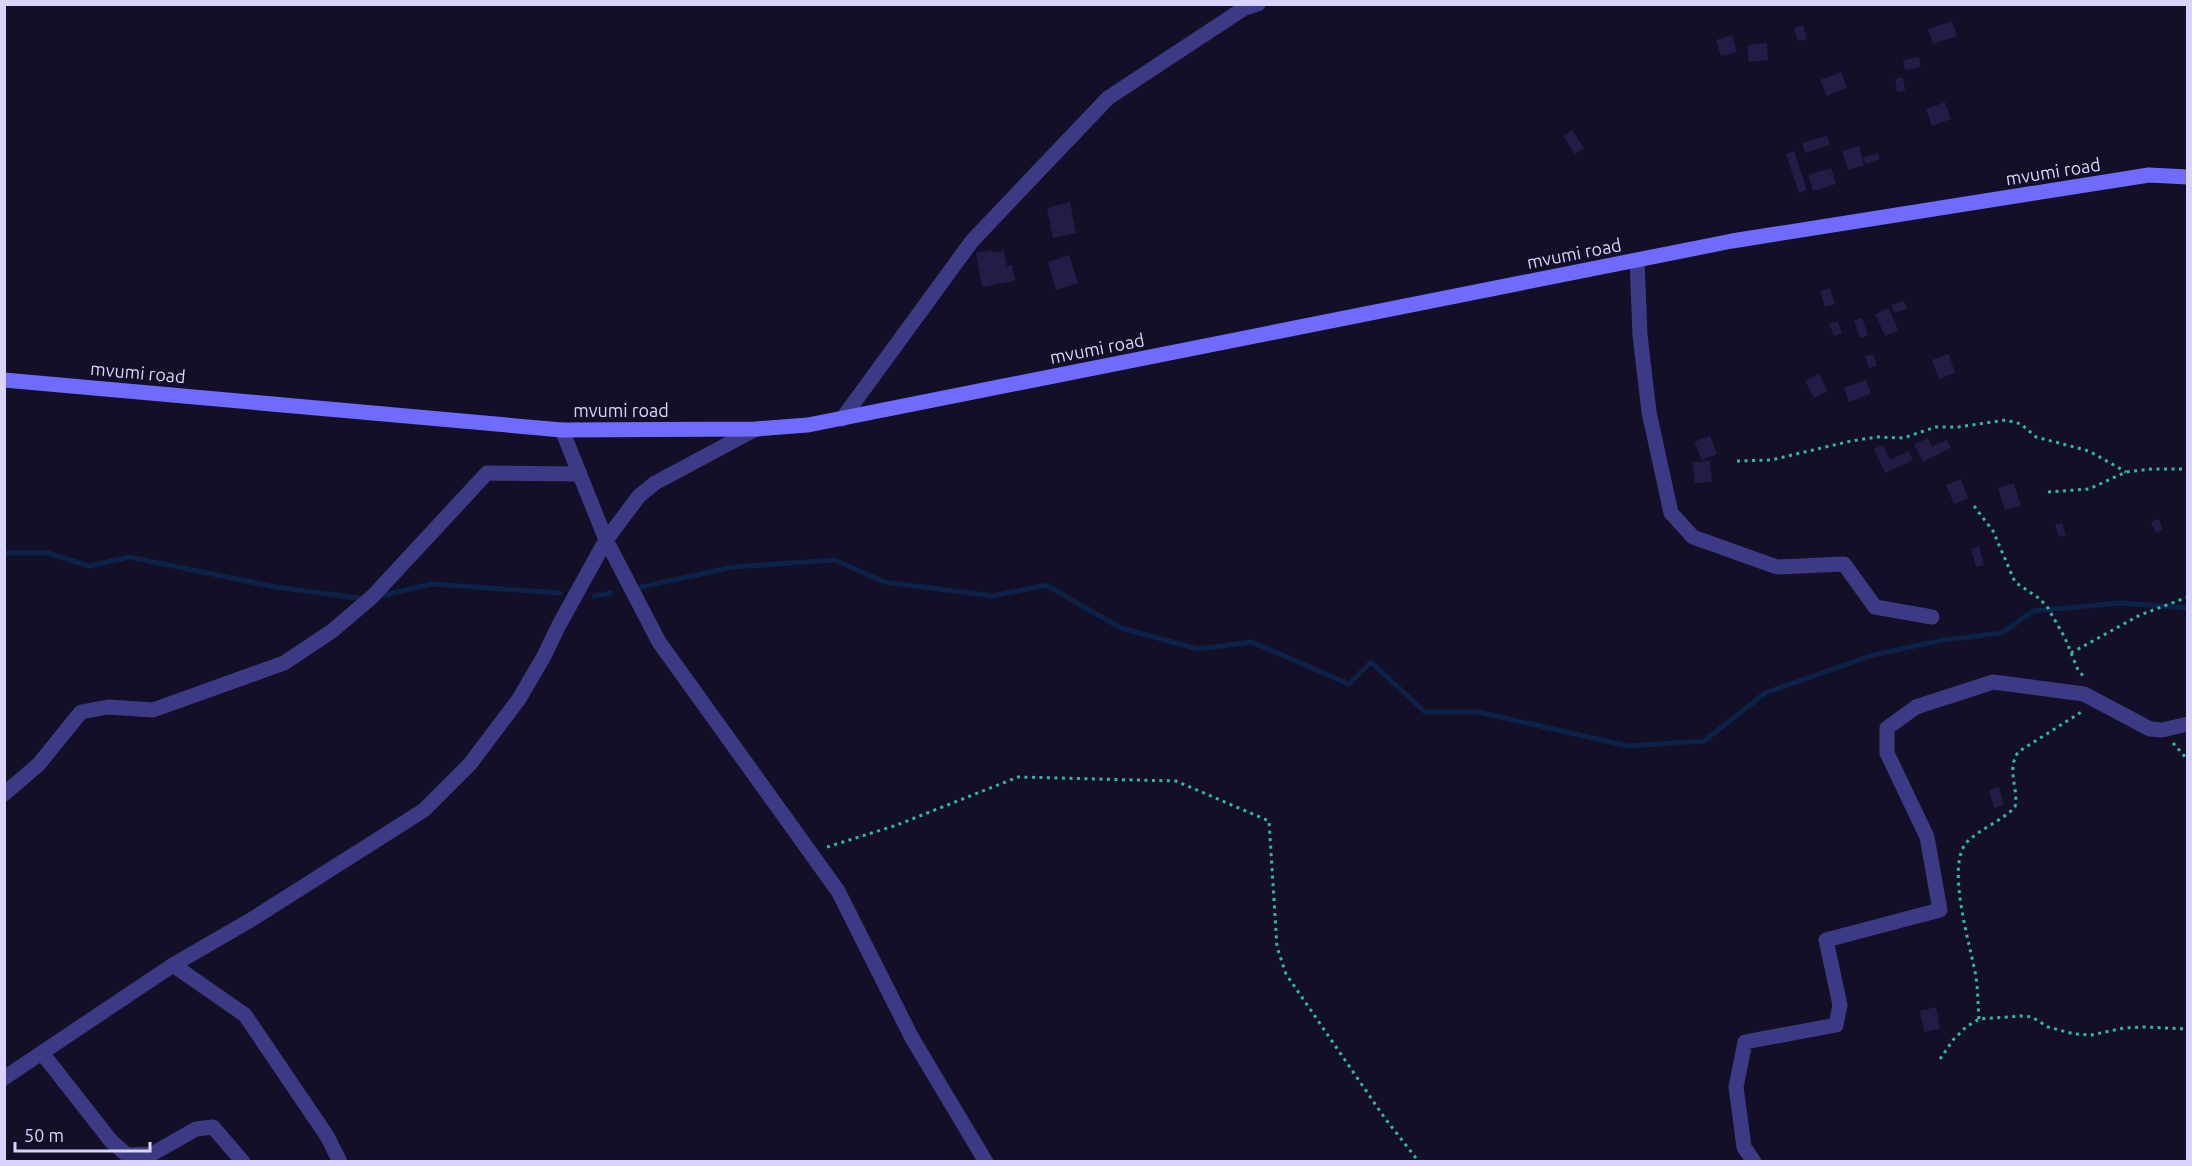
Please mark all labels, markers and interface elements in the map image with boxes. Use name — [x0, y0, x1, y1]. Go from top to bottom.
street label: mvumi road — [2004, 154, 2102, 188]
street label: mvumi road — [1525, 234, 1623, 272]
street label: mvumi road — [1048, 329, 1146, 367]
street label: mvumi road — [89, 358, 187, 386]
street label: mvumi road — [573, 400, 669, 420]
scale bar — [15, 1115, 150, 1153]
text: 50 m — [24, 1125, 64, 1145]

